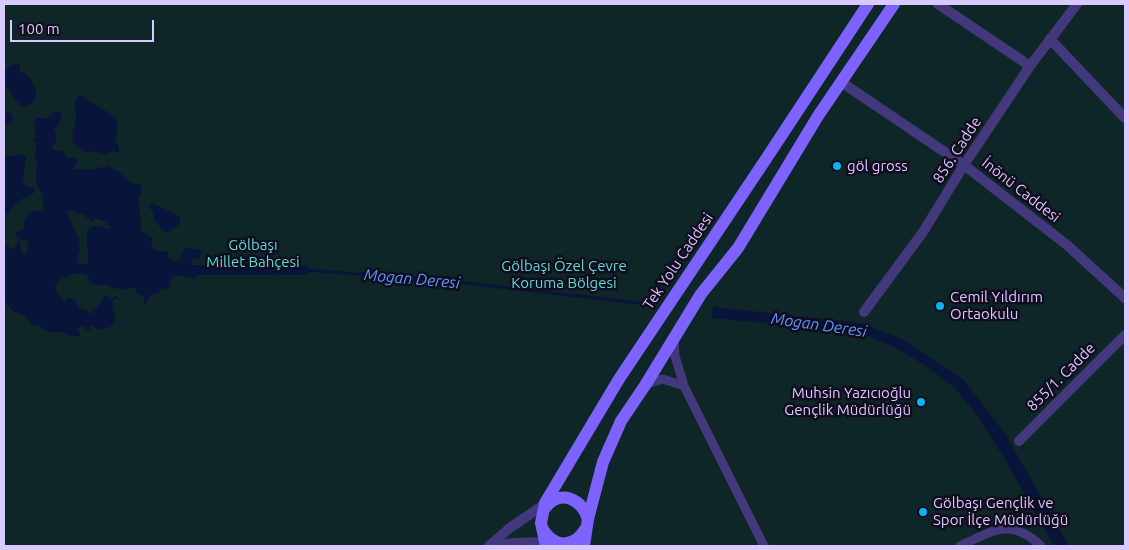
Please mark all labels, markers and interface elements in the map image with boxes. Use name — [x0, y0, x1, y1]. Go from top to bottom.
scale bar — [12, 10, 156, 42]
text: 100 m — [18, 20, 60, 37]
street label: 856. Cadde — [929, 114, 985, 186]
street label: İnönü Caddesi — [978, 154, 1064, 226]
place label: göl gross — [847, 157, 908, 175]
marker: göl gross — [831, 160, 843, 172]
street label: Tek Yolu Caddesi — [639, 209, 717, 313]
park label: Gölbaşı Millet Bahçesi — [206, 236, 300, 271]
park label: Gölbaşı Özel Çevre Koruma Bölgesi — [501, 257, 627, 292]
water label: Mogan Deresi — [363, 265, 461, 293]
place label: Cemil Yıldırım Ortaokulu — [950, 288, 1043, 323]
marker: Cemil Yıldırım Ortaokulu — [934, 300, 946, 312]
water label: Mogan Deresi — [770, 309, 868, 341]
street label: 855/1. Cadde — [1023, 339, 1099, 415]
place label: Muhsin Yazıcıoğlu Gençlik Müdürlüğü — [784, 384, 911, 419]
marker: Muhsin Yazıcıoğlu Gençlik Müdürlüğü — [915, 396, 927, 408]
place label: Gölbaşı Gençlik ve Spor İlçe Müdürlüğü — [933, 494, 1068, 529]
marker: Gölbaşı Gençlik ve Spor İlçe Müdürlüğü — [917, 506, 929, 518]

